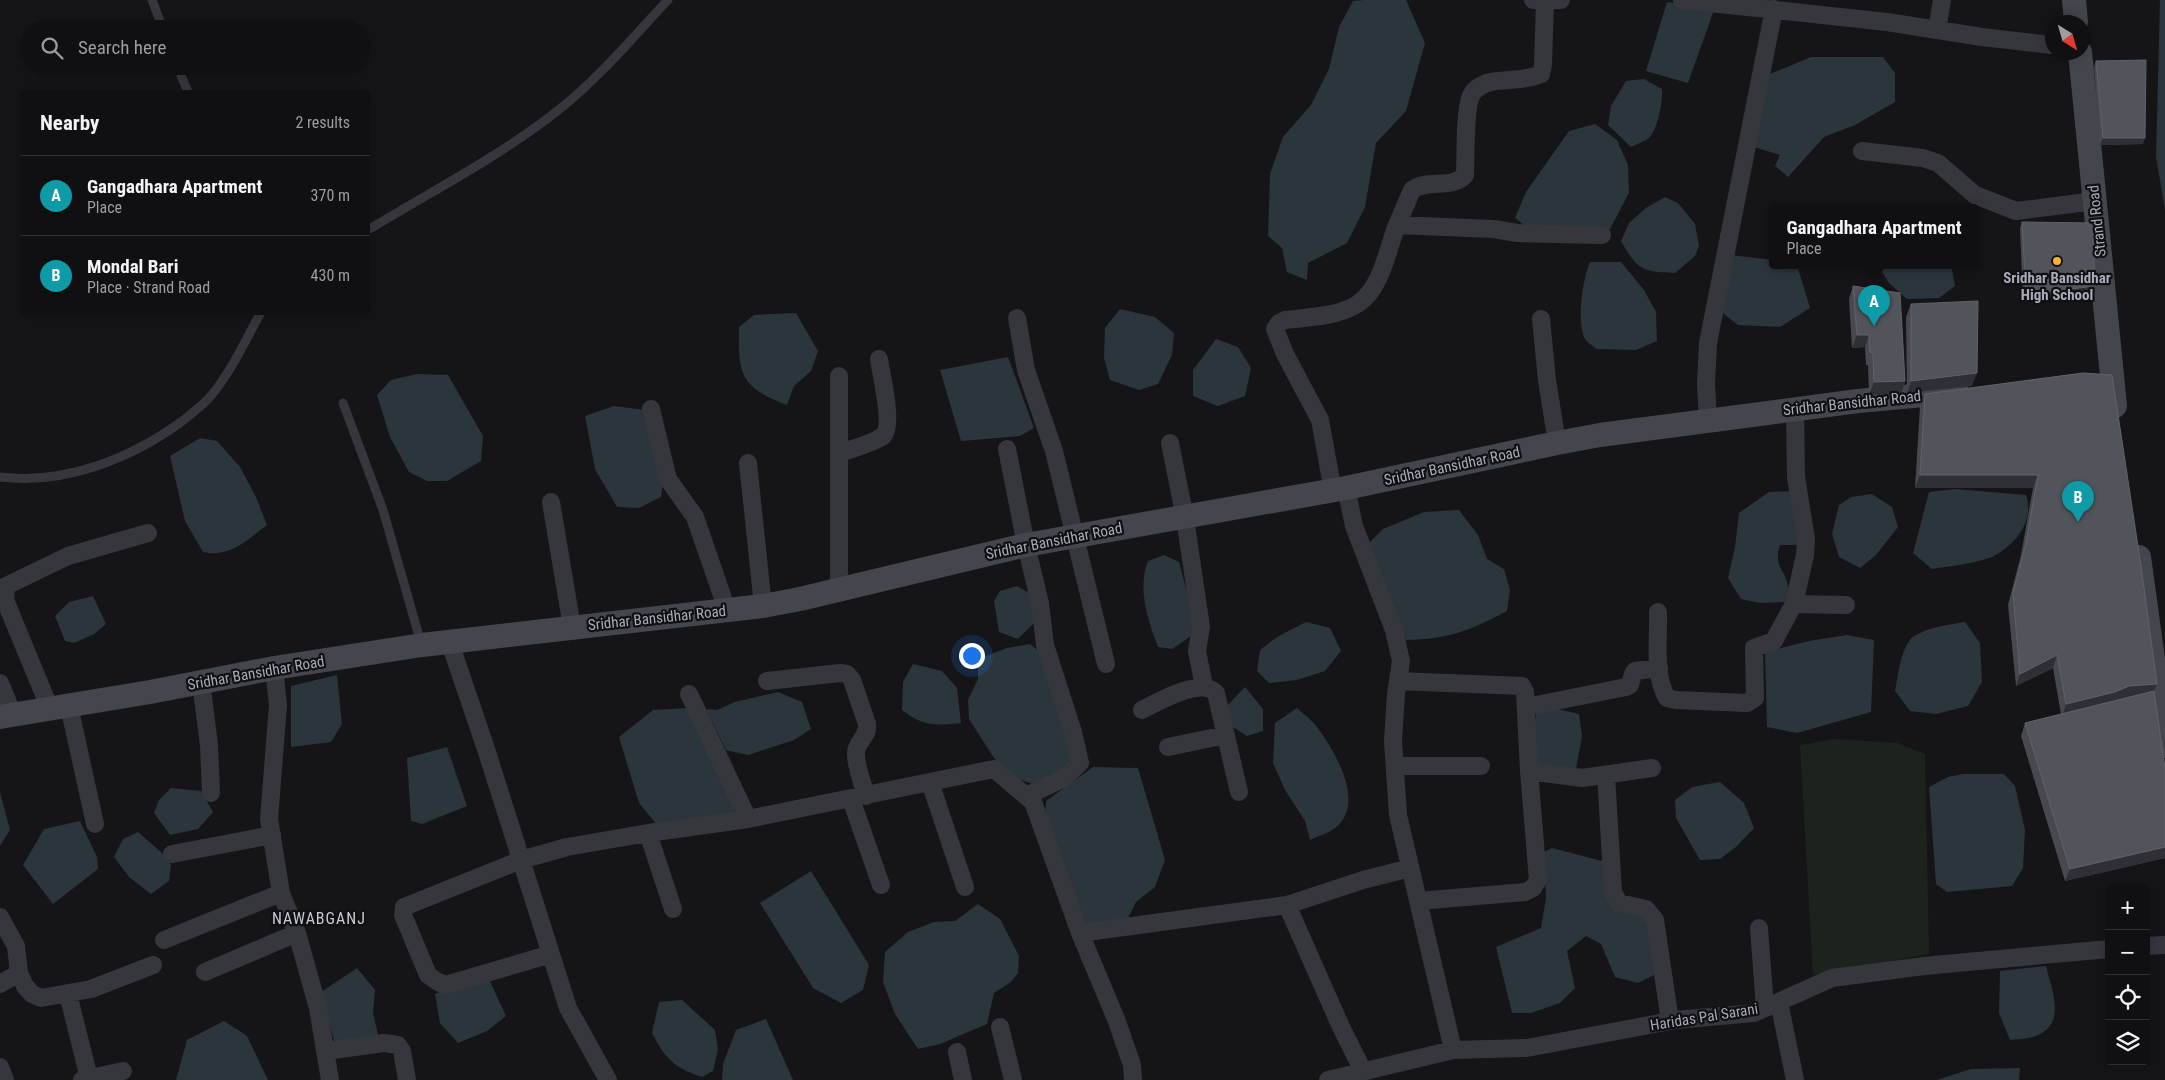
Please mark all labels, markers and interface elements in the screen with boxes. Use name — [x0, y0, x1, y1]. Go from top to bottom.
north arrow — [2045, 15, 2090, 60]
search box — [20, 20, 370, 75]
icon: search — [38, 34, 66, 62]
text: Search here — [78, 36, 166, 59]
text: Nearby — [40, 111, 99, 135]
text: 2 results — [295, 113, 350, 132]
text: Gangadhara Apartment — [87, 175, 262, 198]
street label: Strand Road — [2084, 184, 2110, 258]
text: A — [51, 186, 61, 205]
text: 370 m — [311, 186, 350, 205]
text: Place — [87, 198, 122, 217]
popup — [1769, 204, 1979, 269]
text: Gangadhara Apartment — [1786, 216, 1962, 239]
text: Place — [1786, 239, 1821, 258]
text: Mondal Bari — [87, 255, 178, 278]
marker: Sridhar Bansidhar High School — [2051, 255, 2063, 267]
text: B — [52, 266, 60, 285]
text: 430 m — [311, 266, 350, 285]
place label: Sridhar Bansidhar High School — [2003, 269, 2111, 304]
text: Place · Strand Road — [87, 278, 210, 297]
pin: A — [1858, 285, 1890, 326]
street label: Sridhar Bansidhar Road — [1782, 387, 1922, 419]
street label: Sridhar Bansidhar Road — [1382, 443, 1522, 489]
pin: B — [2062, 481, 2094, 522]
street label: Sridhar Bansidhar Road — [984, 519, 1124, 563]
street label: Sridhar Bansidhar Road — [587, 602, 727, 634]
your location — [959, 643, 985, 669]
street label: Sridhar Bansidhar Road — [186, 652, 326, 694]
map controls — [2105, 885, 2150, 1065]
button: + — [2105, 885, 2150, 930]
district label: NAWABGANJ — [272, 909, 366, 928]
button: − — [2105, 930, 2150, 975]
button: locate — [2105, 975, 2150, 1020]
street label: Haridas Pal Sarani — [1649, 1000, 1759, 1034]
button: layers — [2105, 1020, 2150, 1065]

